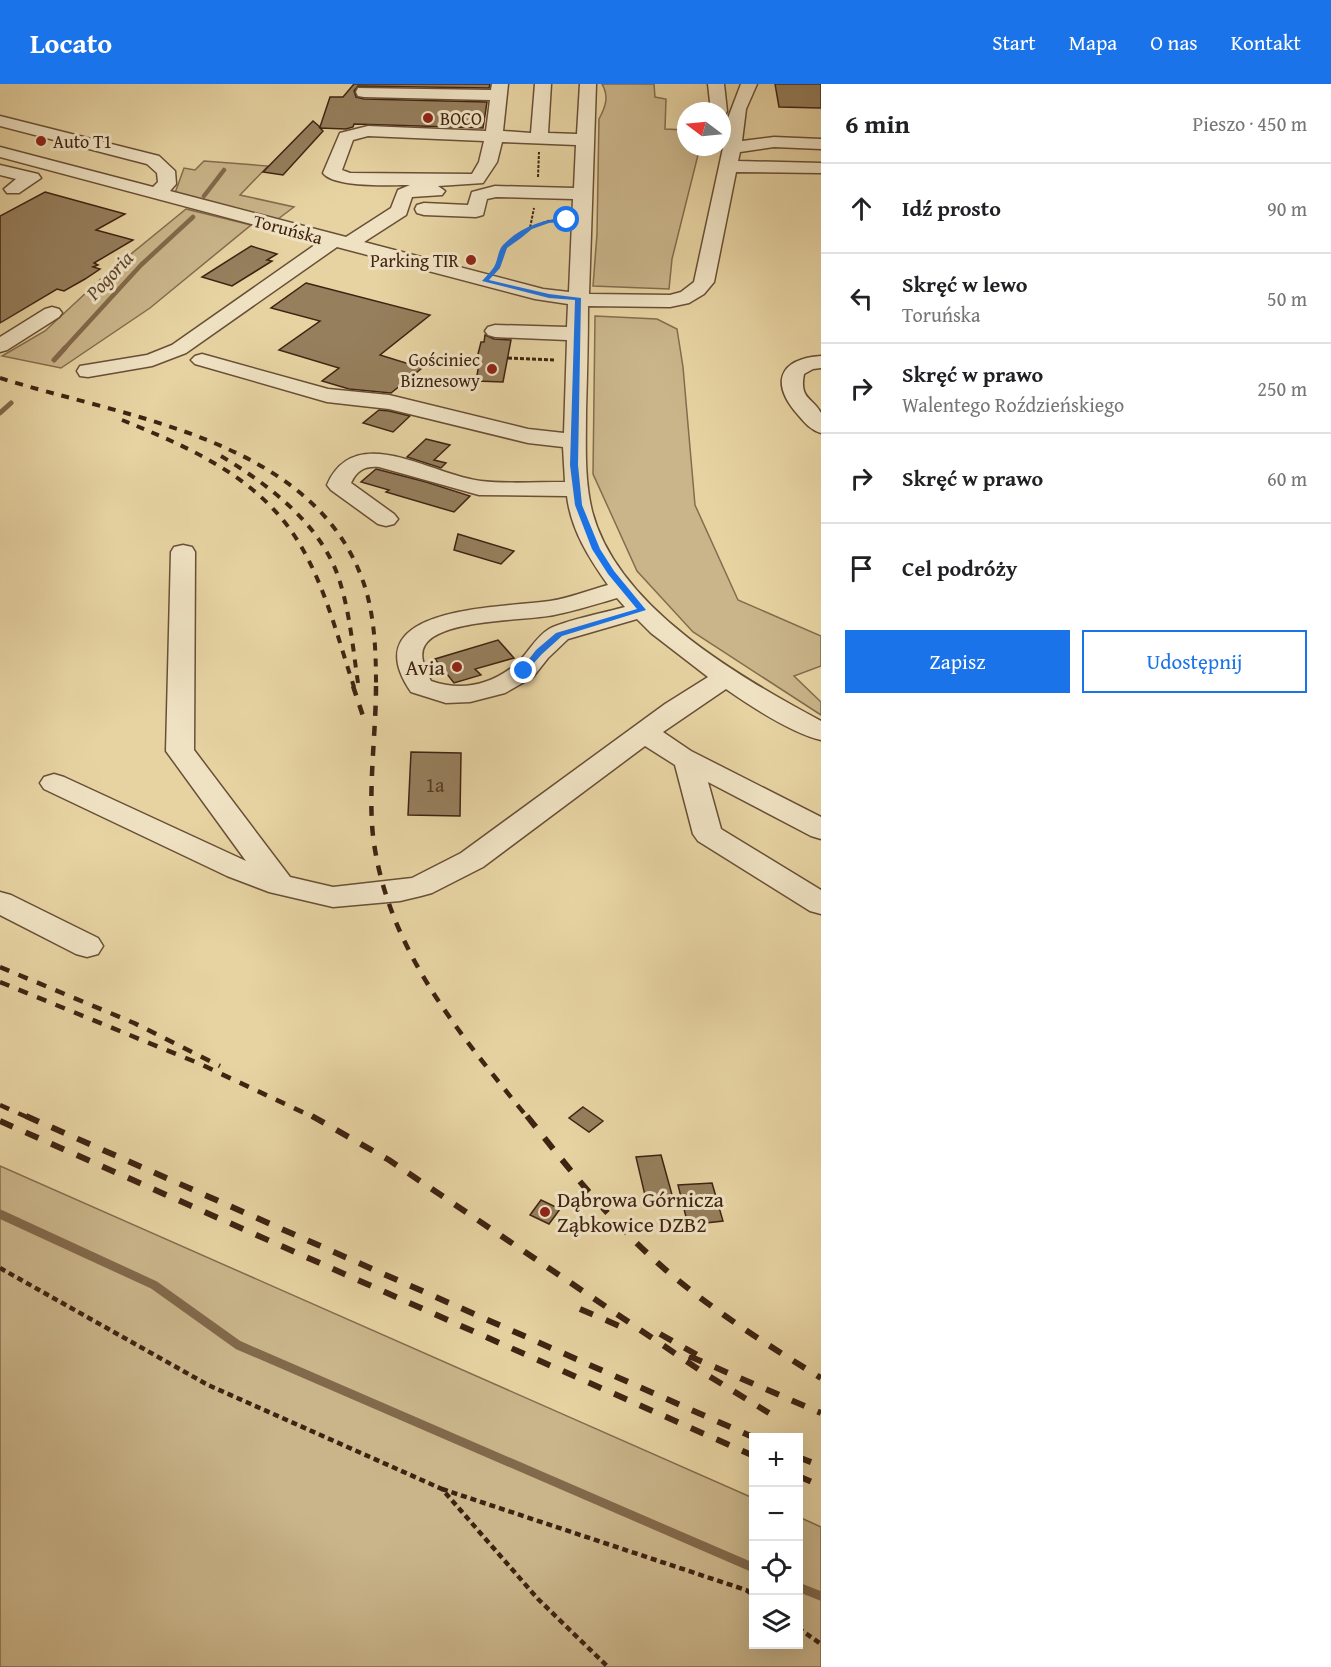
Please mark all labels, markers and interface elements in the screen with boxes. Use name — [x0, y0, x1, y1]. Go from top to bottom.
text: Locato — [30, 22, 112, 63]
text: Start — [992, 27, 1036, 58]
text: Mapa — [1069, 27, 1117, 58]
text: O nas — [1150, 27, 1198, 58]
text: Kontakt — [1231, 27, 1301, 58]
north arrow — [677, 102, 731, 156]
text: 6 min — [845, 104, 910, 143]
place label: BOCO — [440, 105, 482, 132]
text: Pieszo · 450 m — [1193, 109, 1307, 138]
marker: BOCO — [421, 111, 435, 125]
place label: Auto T1 — [53, 128, 112, 155]
marker: Auto T1 — [34, 134, 48, 148]
icon: ahead — [845, 192, 878, 225]
text: Idź prosto — [902, 192, 1001, 224]
text: 90 m — [1267, 194, 1307, 223]
route start — [553, 206, 579, 232]
street label: Toruńska — [250, 207, 326, 251]
water label: Pogoria — [78, 243, 140, 307]
place label: Parking TIR — [370, 247, 460, 274]
marker: Parking TIR — [464, 253, 478, 267]
text: Skręć w lewo — [902, 268, 1028, 300]
icon: left — [845, 282, 878, 315]
text: 50 m — [1267, 284, 1307, 313]
text: Toruńska — [902, 300, 980, 329]
place label: Gościniec Biznesowy — [401, 346, 480, 394]
text: Skręć w prawo — [902, 358, 1043, 390]
marker: Gościniec Biznesowy — [485, 362, 499, 376]
icon: right — [845, 372, 878, 405]
text: 250 m — [1257, 374, 1307, 403]
text: Walentego Roździeńskiego — [902, 390, 1124, 419]
icon: right — [845, 462, 878, 495]
text: Skręć w prawo — [902, 462, 1043, 494]
text: 60 m — [1267, 464, 1307, 493]
icon: arrive — [845, 552, 878, 585]
text: Cel podróży — [902, 552, 1017, 584]
button: Zapisz — [845, 630, 1070, 693]
button: Udostępnij — [1082, 630, 1307, 693]
place label: Avia — [405, 651, 446, 683]
route end — [510, 657, 536, 683]
marker: Avia — [450, 660, 464, 674]
house number: 1a — [425, 770, 445, 799]
place label: Dąbrowa Górnicza Ząbkowice DZB2 — [557, 1183, 724, 1240]
marker: Dąbrowa Górnicza Ząbkowice DZB2 — [538, 1205, 552, 1219]
map controls — [749, 1433, 803, 1649]
button: + — [749, 1433, 803, 1487]
button: − — [749, 1487, 803, 1541]
button: locate — [749, 1541, 803, 1595]
button: layers — [749, 1595, 803, 1649]

